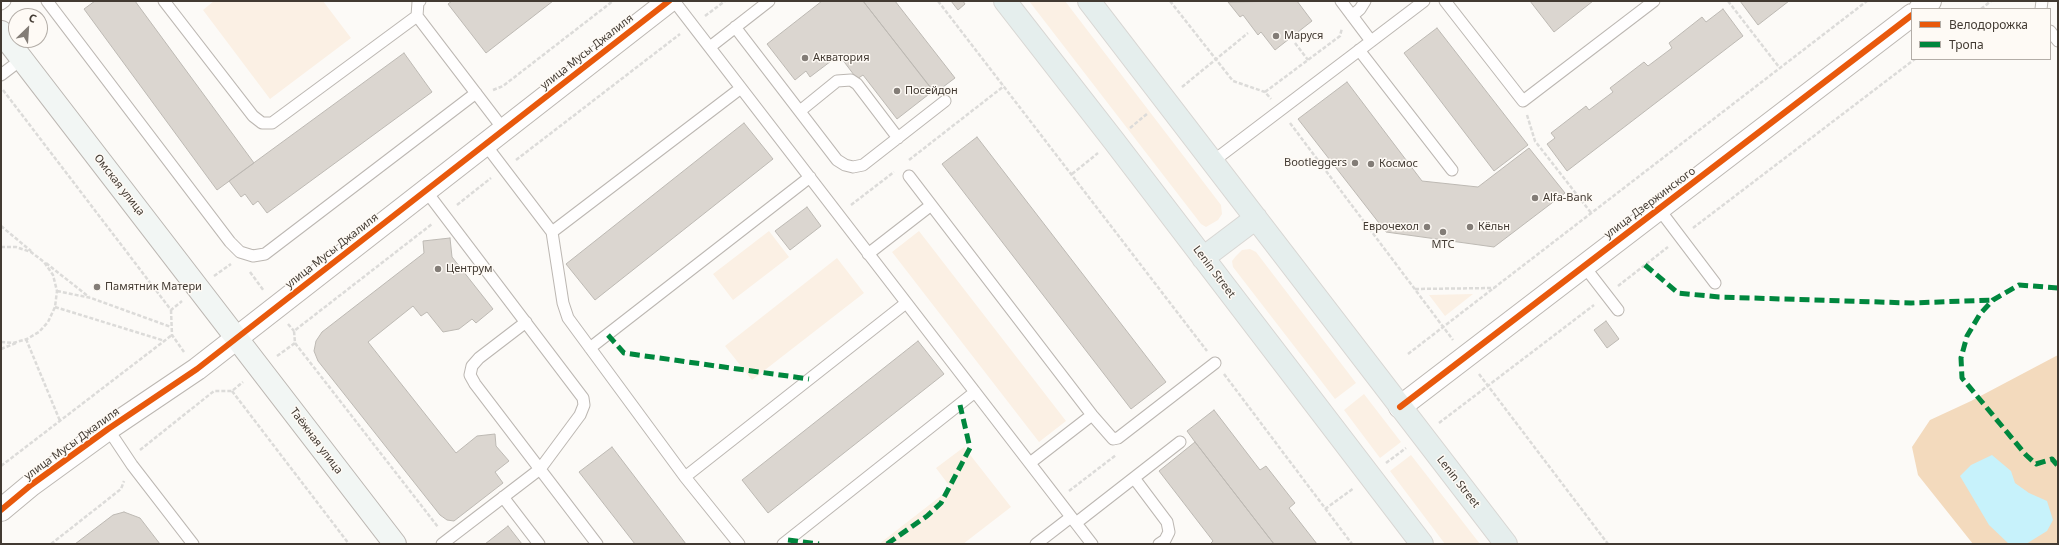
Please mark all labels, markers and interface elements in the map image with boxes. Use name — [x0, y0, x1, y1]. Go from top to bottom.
north arrow — [8, 8, 48, 48]
legend — [1911, 8, 2051, 60]
text: С — [26, 9, 39, 26]
street label: улица Мусы Джалиля — [538, 12, 636, 92]
text: Велодорожка — [1949, 16, 2028, 33]
place label: Маруся — [1284, 29, 1323, 43]
marker: Маруся — [1271, 31, 1281, 41]
text: Тропа — [1949, 36, 1984, 53]
place label: Акватория — [813, 51, 869, 65]
marker: Акватория — [800, 53, 810, 63]
place label: Посейдон — [905, 84, 958, 98]
marker: Посейдон — [892, 86, 902, 96]
street label: Омская улица — [91, 152, 147, 218]
place label: Bootleggers — [1284, 156, 1347, 170]
place label: Космос — [1379, 157, 1418, 171]
marker: Bootleggers — [1350, 158, 1360, 168]
marker: Космос — [1366, 159, 1376, 169]
street label: улица Дзержинского — [1602, 164, 1698, 242]
place label: Alfa-Bank — [1543, 191, 1592, 205]
marker: Alfa-Bank — [1530, 193, 1540, 203]
street label: улица Мусы Джалиля — [283, 211, 381, 291]
place label: Еврочехол — [1363, 220, 1419, 234]
place label: Кёльн — [1478, 220, 1510, 234]
marker: Еврочехол — [1422, 222, 1432, 232]
marker: Кёльн — [1465, 222, 1475, 232]
marker: МТС — [1438, 227, 1448, 237]
place label: МТС — [1432, 238, 1454, 252]
street label: Lenin Street — [1190, 243, 1238, 301]
place label: Центрум — [446, 262, 492, 276]
marker: Центрум — [433, 264, 443, 274]
place label: Памятник Матери — [105, 280, 202, 294]
marker: Памятник Матери — [92, 282, 102, 292]
street label: улица Мусы Джалиля — [22, 405, 122, 483]
street label: Таёжная улица — [287, 405, 345, 477]
street label: Lenin Street — [1434, 454, 1482, 510]

